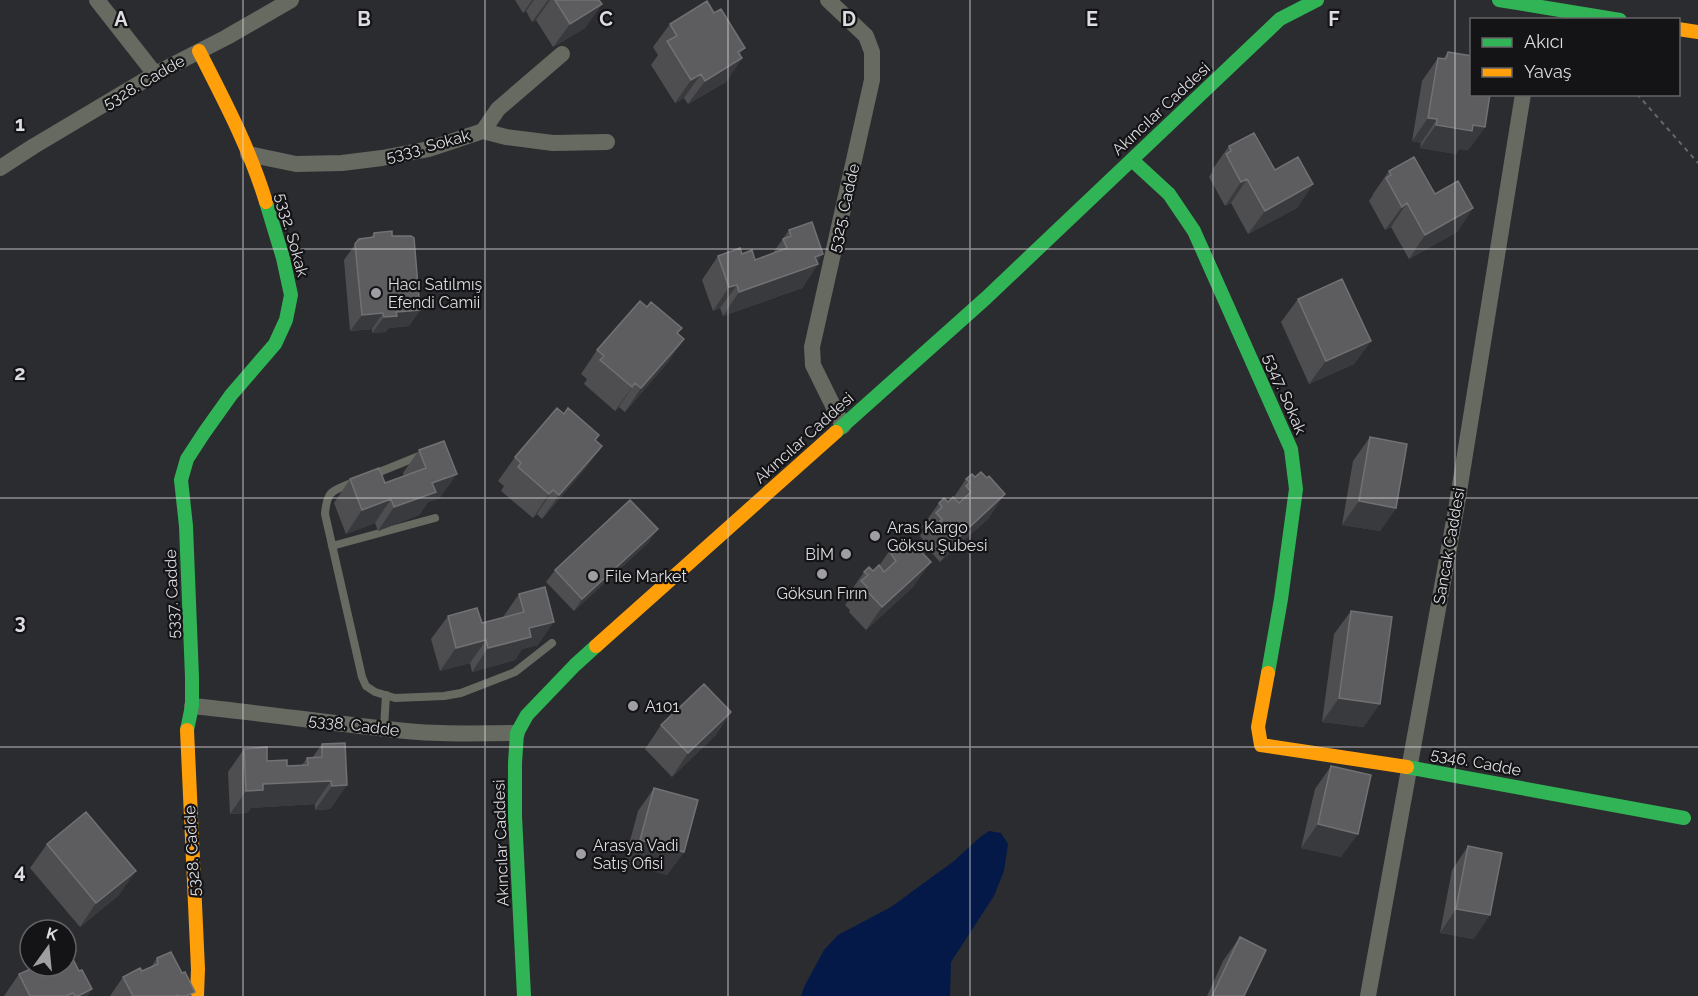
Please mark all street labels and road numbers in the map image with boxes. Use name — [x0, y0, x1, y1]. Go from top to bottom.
street label: 5328. Cadde — [100, 51, 188, 113]
street label: Akıncılar Caddesi — [1108, 59, 1214, 159]
street label: 5333. Sokak — [384, 126, 473, 166]
street label: 5325. Cadde — [825, 162, 863, 254]
street label: 5332. Sokak — [272, 191, 312, 280]
street label: 5347. Sokak — [1260, 351, 1311, 438]
street label: Akıncılar Caddesi — [750, 388, 858, 488]
street label: Sancak Caddesi — [1429, 486, 1469, 606]
street label: 5337. Cadde — [161, 549, 183, 639]
street label: 5338. Cadde — [307, 710, 401, 740]
street label: 5346. Cadde — [1429, 744, 1523, 780]
street label: Akıncılar Caddesi — [489, 779, 513, 907]
street label: 5328. Cadde — [180, 805, 204, 897]

